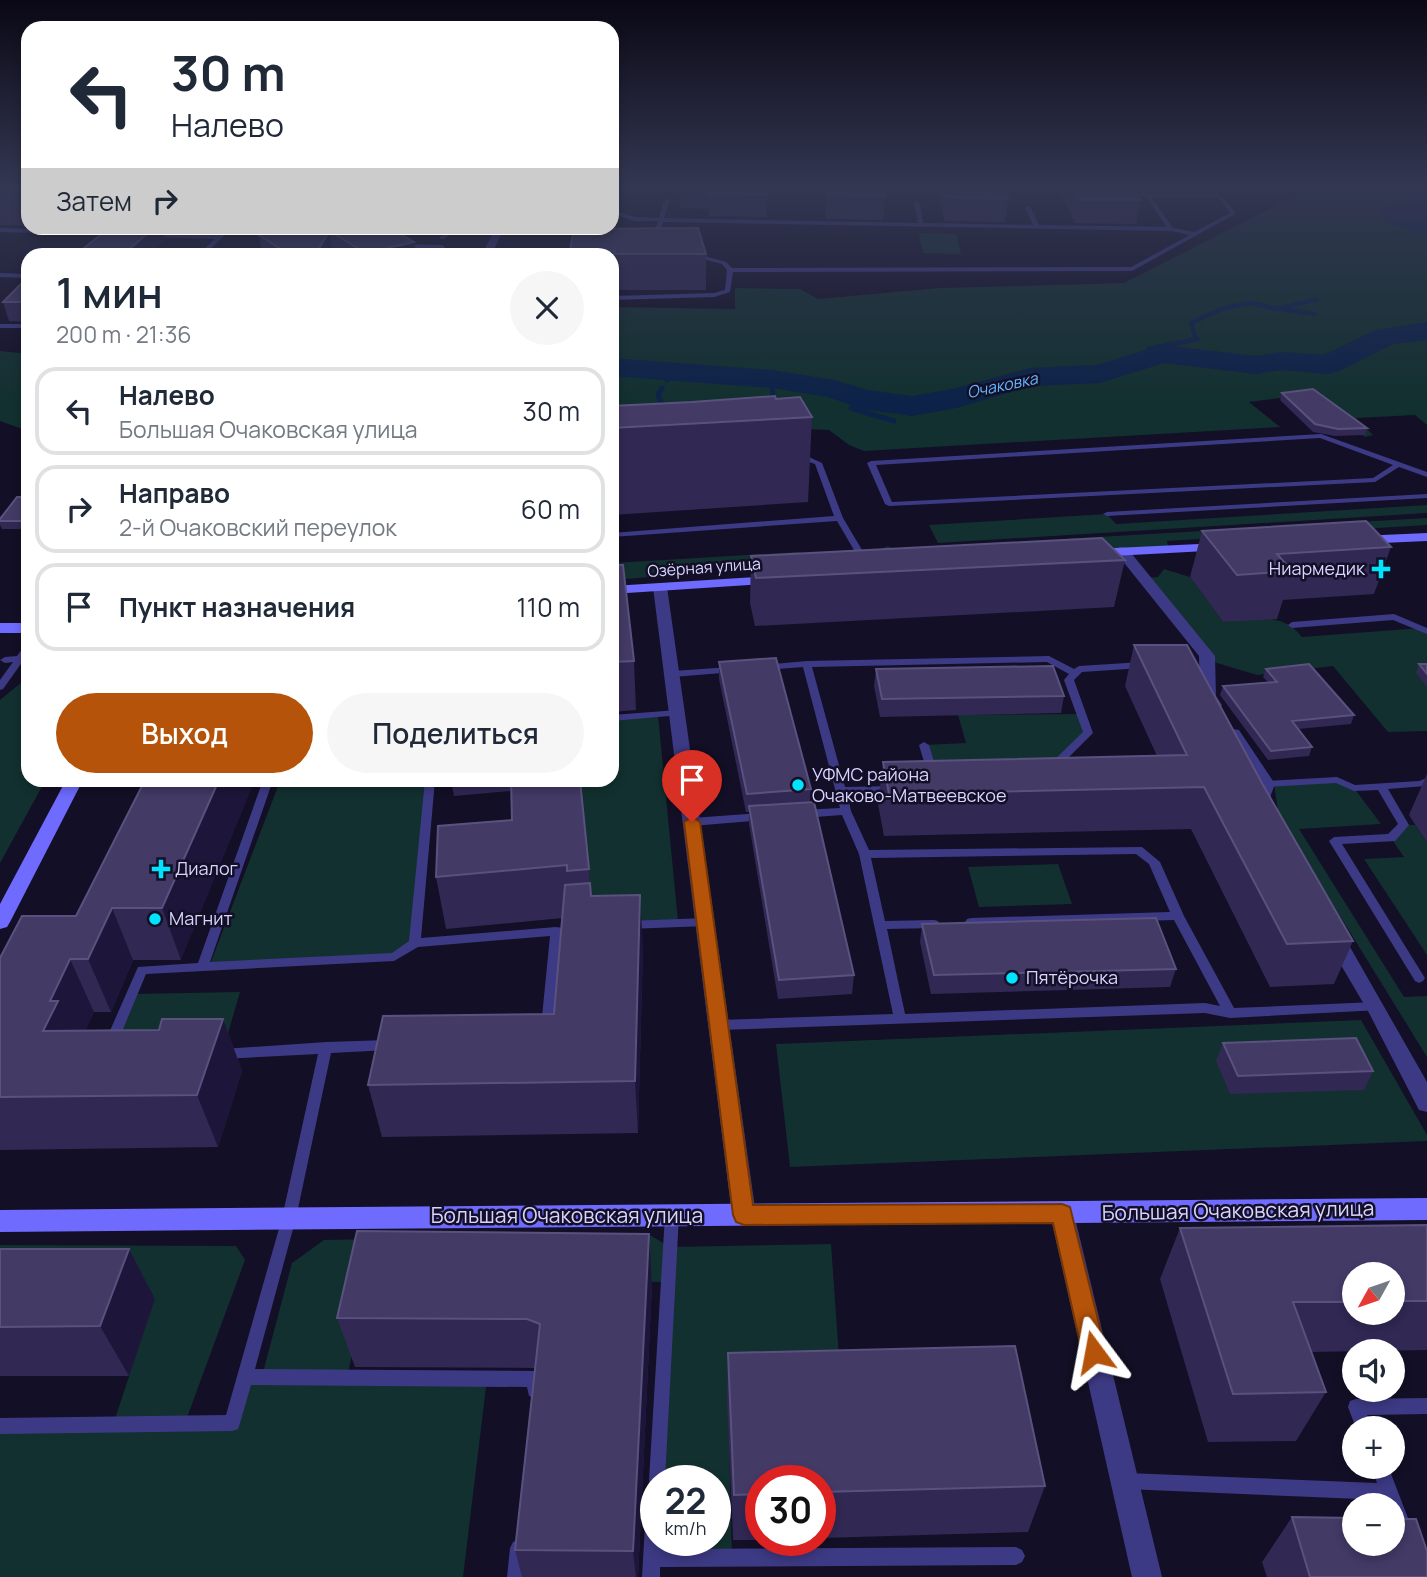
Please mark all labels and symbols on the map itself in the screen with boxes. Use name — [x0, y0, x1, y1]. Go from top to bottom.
water label: Очаковка — [965, 367, 1040, 403]
street label: Озёрная улица — [646, 552, 762, 582]
place label: Ниармедик — [1269, 556, 1366, 580]
marker: Ниармедик — [1371, 559, 1391, 579]
pin — [662, 750, 722, 822]
place label: УФМС района Очаково-Матвеевское — [812, 762, 1007, 807]
marker: УФМС района Очаково-Матвеевское — [790, 777, 806, 793]
place label: Диалог — [175, 856, 238, 880]
marker: Диалог — [153, 861, 169, 877]
place label: Магнит — [169, 906, 233, 930]
marker: Магнит — [147, 911, 163, 927]
place label: Пятёрочка — [1026, 965, 1118, 989]
marker: Пятёрочка — [1004, 970, 1020, 986]
street label: Большая Очаковская улица — [1102, 1194, 1374, 1226]
street label: Большая Очаковская улица — [431, 1201, 703, 1229]
north arrow — [1342, 1262, 1405, 1325]
position arrow — [1057, 1315, 1131, 1389]
speed limit sign: 30 — [745, 1465, 836, 1556]

